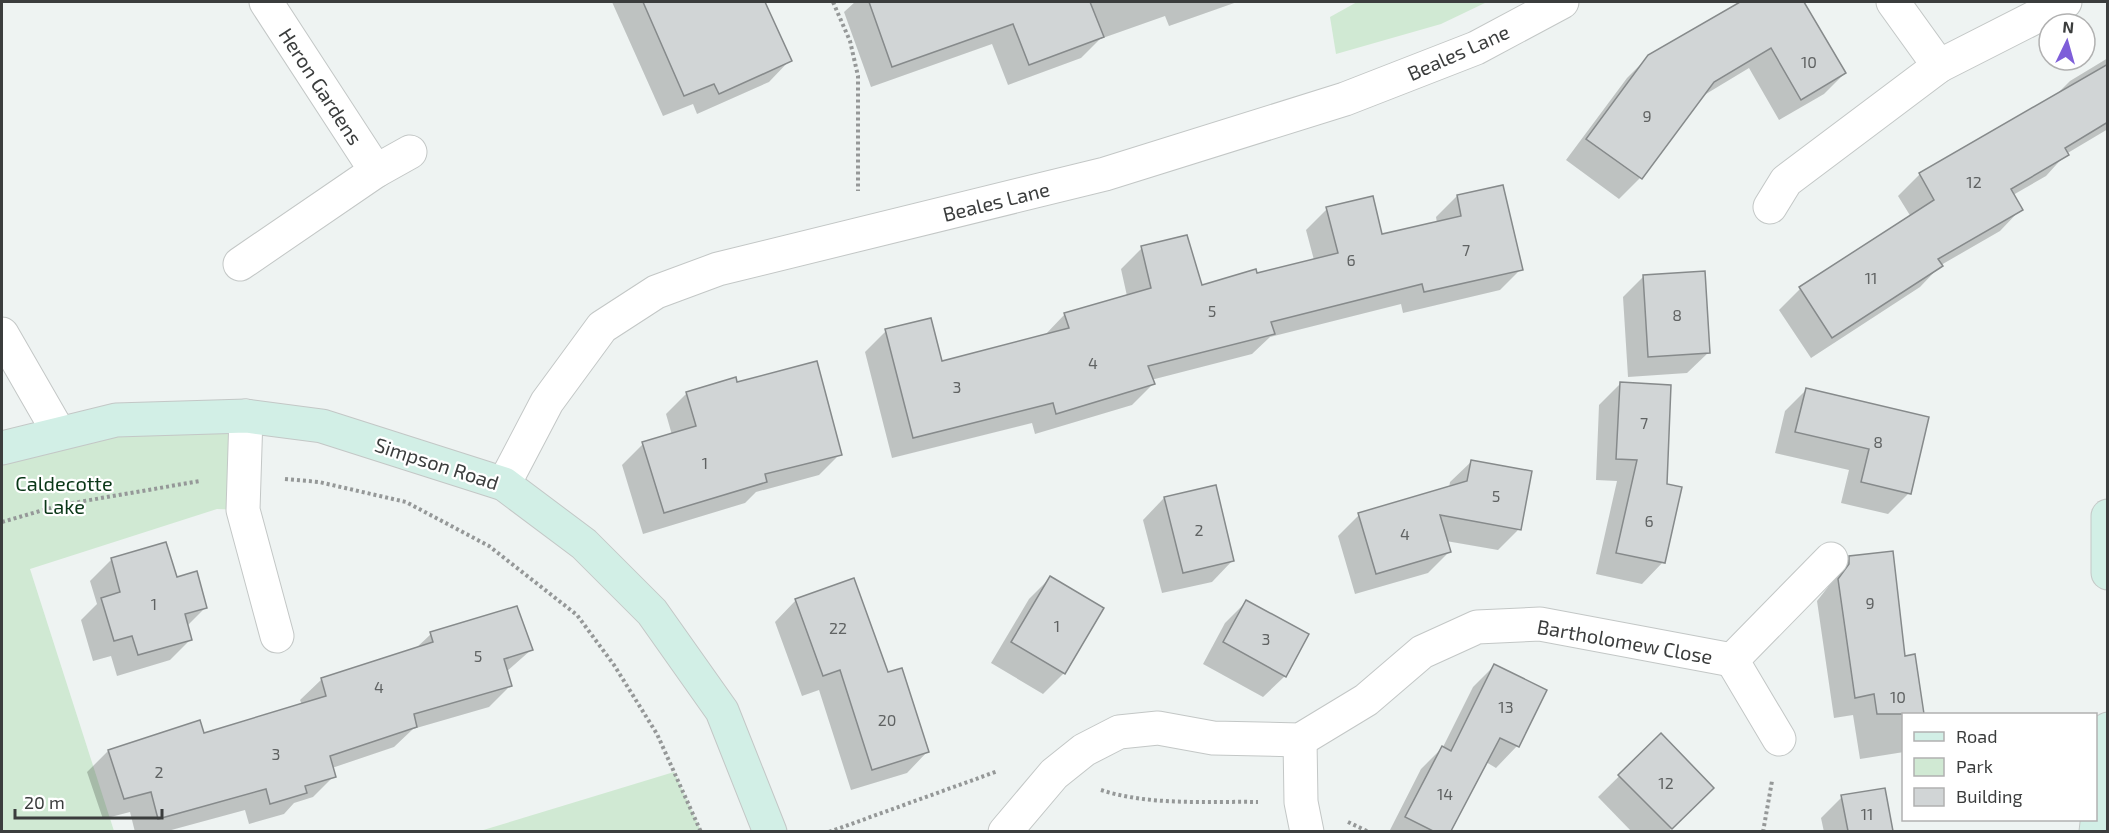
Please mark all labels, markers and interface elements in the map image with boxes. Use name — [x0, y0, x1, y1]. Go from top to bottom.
north arrow — [2037, 12, 2097, 72]
text: N — [2062, 17, 2075, 37]
street label: Beales Lane — [1403, 19, 1513, 85]
street label: Heron Gardens — [274, 23, 368, 149]
house number: 10 — [1801, 52, 1817, 71]
house number: 9 — [1642, 106, 1652, 125]
house number: 12 — [1966, 172, 1982, 191]
street label: Beales Lane — [940, 176, 1052, 226]
house number: 7 — [1462, 240, 1470, 259]
house number: 6 — [1346, 250, 1356, 269]
house number: 11 — [1865, 268, 1877, 287]
house number: 5 — [1208, 301, 1216, 320]
house number: 8 — [1672, 305, 1682, 324]
house number: 4 — [1088, 353, 1098, 372]
house number: 3 — [953, 377, 961, 396]
house number: 7 — [1640, 413, 1648, 432]
street label: Simpson Road — [372, 432, 502, 494]
house number: 8 — [1873, 432, 1883, 451]
house number: 1 — [702, 453, 708, 472]
park label: Caldecotte Lake — [15, 471, 113, 518]
house number: 5 — [1492, 486, 1500, 505]
house number: 6 — [1644, 511, 1654, 530]
house number: 2 — [1195, 520, 1204, 539]
house number: 4 — [1400, 524, 1410, 543]
house number: 9 — [1865, 593, 1875, 612]
house number: 1 — [151, 594, 157, 613]
street label: Bartholomew Close — [1535, 614, 1715, 668]
house number: 1 — [1054, 616, 1060, 635]
house number: 22 — [829, 618, 847, 637]
house number: 3 — [1262, 629, 1270, 648]
house number: 5 — [474, 646, 482, 665]
house number: 4 — [374, 677, 384, 696]
house number: 10 — [1890, 687, 1906, 706]
house number: 13 — [1498, 697, 1514, 716]
house number: 20 — [878, 710, 896, 729]
legend — [1902, 713, 2097, 821]
text: Road — [1956, 725, 1997, 747]
house number: 3 — [272, 744, 280, 763]
text: Park — [1956, 755, 1993, 777]
house number: 2 — [155, 762, 164, 781]
house number: 12 — [1658, 773, 1674, 792]
scale bar — [15, 782, 162, 820]
house number: 14 — [1437, 784, 1453, 803]
text: Building — [1956, 785, 2023, 807]
text: 20 m — [24, 791, 65, 813]
house number: 11 — [1861, 804, 1873, 823]

